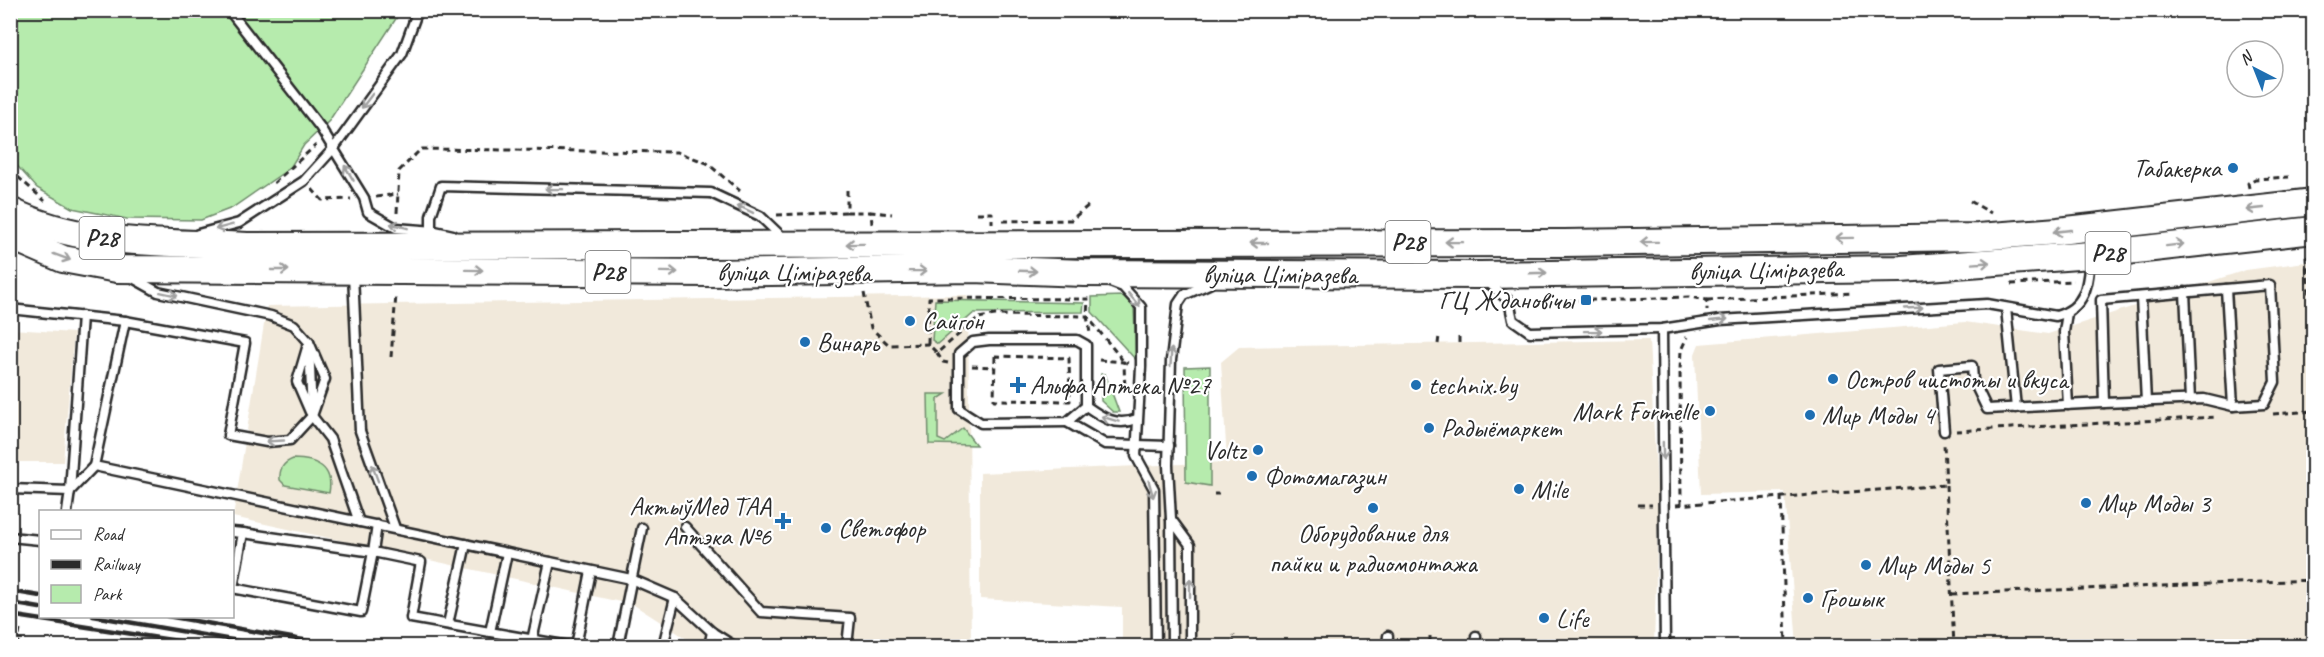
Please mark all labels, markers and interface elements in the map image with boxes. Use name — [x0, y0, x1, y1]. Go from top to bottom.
north arrow — [2225, 39, 2285, 99]
text: N — [2235, 46, 2258, 69]
one-way arrow — [361, 93, 374, 109]
place label: Табакерка — [2133, 152, 2223, 185]
marker: Табакерка — [2226, 161, 2240, 175]
one-way arrow — [343, 165, 355, 182]
one-way arrow — [545, 183, 565, 195]
one-way arrow — [737, 203, 755, 215]
one-way arrow — [2246, 204, 2266, 215]
road number: Р28 — [80, 217, 124, 259]
one-way arrow — [390, 220, 409, 232]
road number: Р28 — [1386, 221, 1430, 263]
one-way arrow — [215, 222, 234, 234]
one-way arrow — [2052, 226, 2072, 237]
road number: Р28 — [2086, 232, 2130, 274]
one-way arrow — [1834, 233, 1854, 244]
one-way arrow — [1444, 236, 1464, 248]
one-way arrow — [1639, 236, 1659, 248]
one-way arrow — [1249, 237, 1269, 249]
one-way arrow — [845, 238, 865, 250]
one-way arrow — [2164, 239, 2184, 250]
road number: Р28 — [586, 251, 630, 293]
street label: вуліца Ціміразева — [1689, 252, 1846, 288]
one-way arrow — [52, 253, 71, 264]
street label: вуліца Ціміразева — [717, 256, 873, 289]
one-way arrow — [1970, 257, 1990, 268]
street label: вуліца Ціміразева — [1203, 258, 1359, 291]
one-way arrow — [270, 264, 290, 276]
one-way arrow — [464, 264, 484, 276]
one-way arrow — [907, 265, 927, 276]
one-way arrow — [659, 266, 679, 278]
one-way arrow — [1018, 266, 1038, 277]
one-way arrow — [1528, 268, 1548, 279]
place label: ГЦ Ждановічы — [1439, 284, 1576, 317]
one-way arrow — [159, 289, 178, 300]
one-way arrow — [1128, 292, 1141, 308]
marker: ГЦ Ждановічы — [1579, 293, 1593, 307]
one-way arrow — [1903, 302, 1923, 313]
place label: Сайгон — [922, 305, 985, 338]
marker: Сайгон — [903, 314, 917, 328]
one-way arrow — [1709, 315, 1729, 326]
one-way arrow — [1582, 325, 1602, 337]
place label: Винарь — [817, 326, 881, 359]
marker: Винарь — [798, 335, 812, 349]
one-way arrow — [1166, 348, 1177, 367]
place label: Остров чистоты и вкуса — [1845, 363, 2070, 396]
place label: Альфа Аптека №27 — [1030, 369, 1212, 402]
place label: technix.by — [1428, 369, 1519, 402]
marker: Остров чистоты и вкуса — [1826, 372, 1840, 386]
marker: Альфа Аптека №27 — [1011, 378, 1025, 392]
marker: technix.by — [1409, 378, 1423, 392]
place label: Mark Formelle — [1572, 395, 1701, 428]
place label: Мир Моды 4 — [1822, 399, 1936, 432]
marker: Mark Formelle — [1703, 404, 1717, 418]
marker: Мир Моды 4 — [1803, 408, 1817, 422]
place label: Радыёмаркет — [1441, 412, 1562, 445]
one-way arrow — [1101, 413, 1120, 424]
marker: Радыёмаркет — [1422, 421, 1436, 435]
place label: Voltz — [1204, 434, 1248, 467]
one-way arrow — [266, 435, 286, 446]
one-way arrow — [1657, 440, 1668, 460]
marker: Voltz — [1251, 443, 1265, 457]
place label: Фотомагазин — [1264, 460, 1387, 494]
one-way arrow — [369, 464, 380, 483]
marker: Фотомагазин — [1245, 469, 1259, 483]
place label: Mile — [1531, 473, 1569, 506]
one-way arrow — [1146, 479, 1157, 498]
marker: Mile — [1512, 482, 1526, 496]
place label: Мир Моды 3 — [2098, 487, 2212, 520]
place label: АктыўМед ТАА Аптэка №6 — [629, 490, 772, 553]
marker: Мир Моды 3 — [2079, 496, 2093, 510]
marker: Оборудование для пайки и радиомонтажа — [1366, 501, 1380, 515]
legend — [39, 510, 234, 618]
place label: Светофор — [838, 512, 926, 545]
marker: АктыўМед ТАА Аптэка №6 — [776, 514, 790, 528]
place label: Оборудование для пайки и радиомонтажа — [1269, 517, 1478, 580]
marker: Светофор — [819, 521, 833, 535]
text: Road — [93, 523, 126, 545]
place label: Мир Моды 5 — [1878, 549, 1991, 582]
text: Railway — [93, 553, 141, 575]
marker: Мир Моды 5 — [1859, 558, 1873, 572]
one-way arrow — [1184, 579, 1196, 599]
place label: Грошык — [1820, 582, 1885, 615]
text: Park — [93, 583, 123, 605]
marker: Грошык — [1801, 591, 1815, 605]
place label: Life — [1556, 602, 1590, 635]
marker: Life — [1537, 611, 1551, 625]

